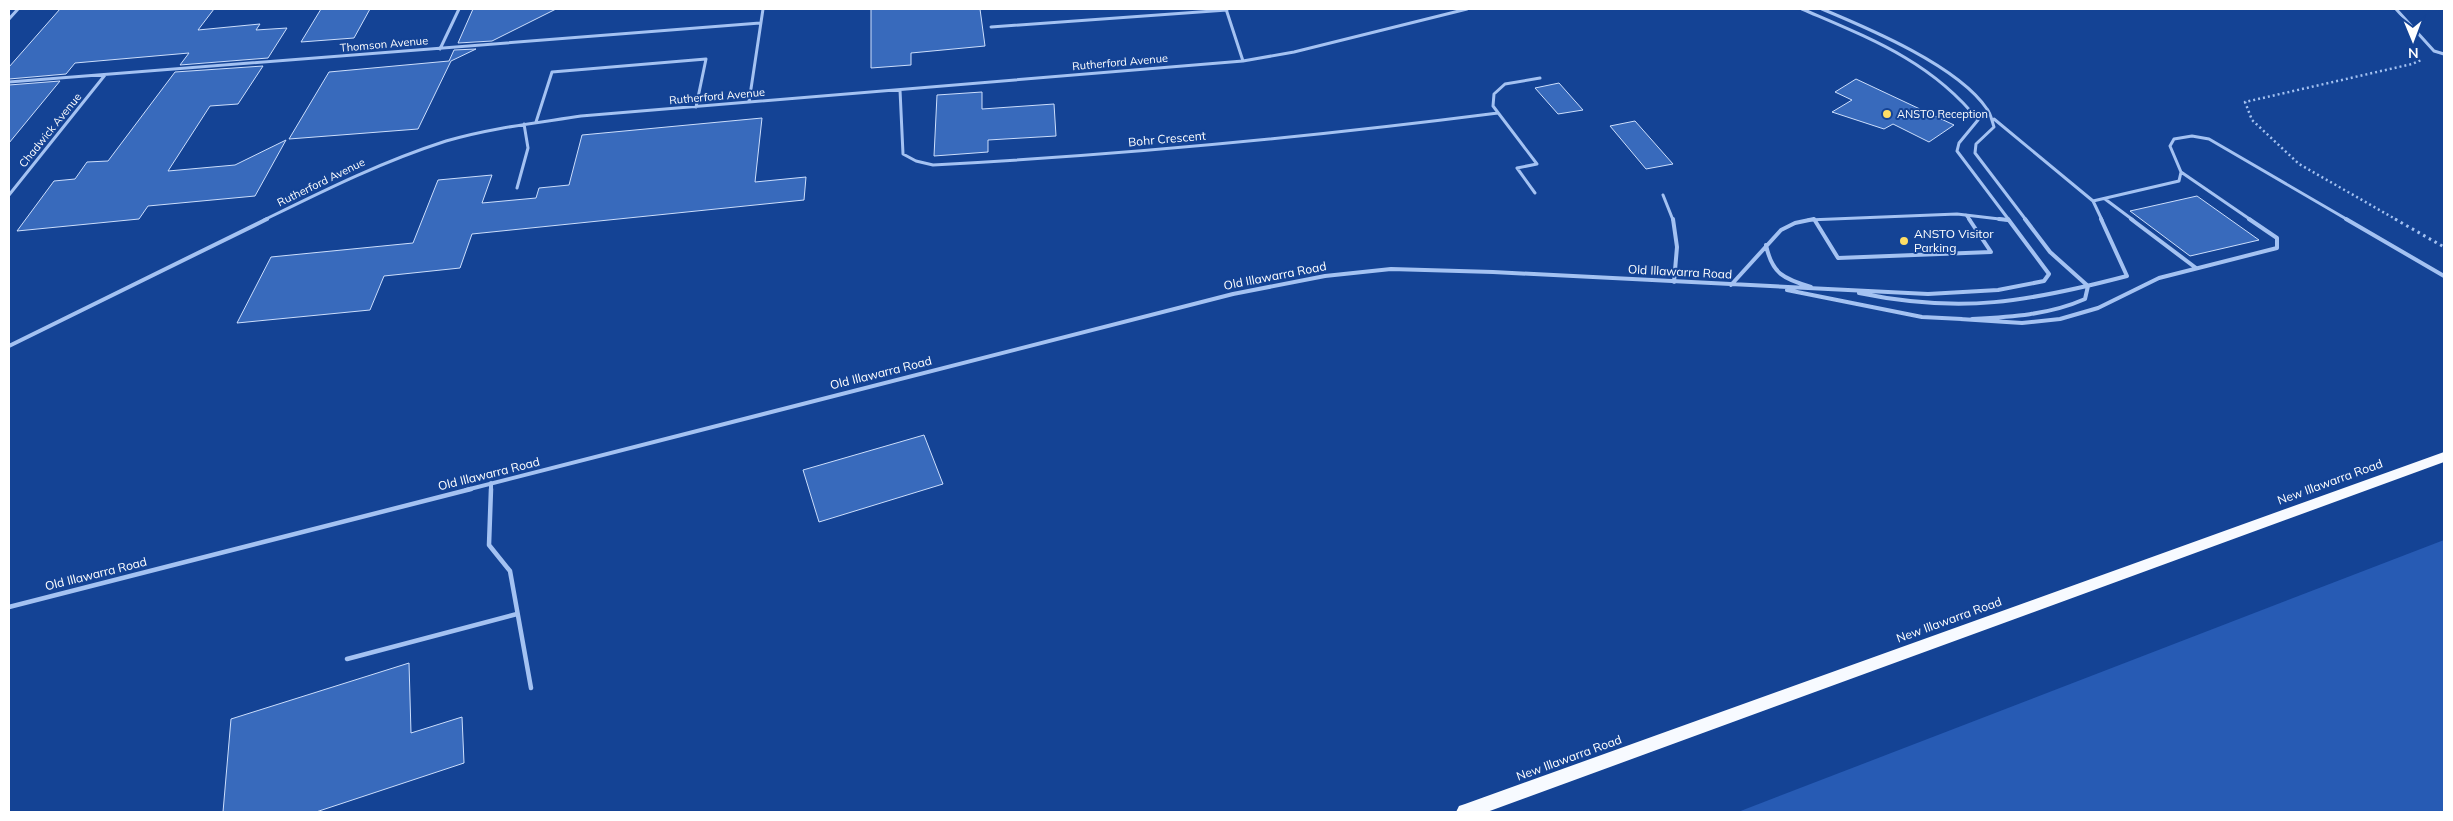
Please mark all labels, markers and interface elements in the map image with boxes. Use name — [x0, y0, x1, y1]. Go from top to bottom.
north arrow — [2388, 15, 2438, 65]
street label: Thomson Avenue — [339, 33, 429, 55]
text: N — [2408, 44, 2419, 62]
street label: Rutherford Avenue — [1072, 51, 1168, 73]
street label: Rutherford Avenue — [669, 85, 765, 107]
street label: Chadwick Avenue — [16, 90, 84, 170]
place label: ANSTO Reception — [1897, 107, 1988, 121]
marker: ANSTO Reception — [1881, 108, 1893, 120]
street label: Bohr Crescent — [1127, 128, 1207, 149]
street label: Rutherford Avenue — [275, 155, 367, 209]
place label: ANSTO Visitor Parking — [1914, 226, 1994, 255]
marker: ANSTO Visitor Parking — [1898, 235, 1910, 247]
street label: Old Illawarra Road — [1222, 258, 1328, 293]
street label: Old Illawarra Road — [1628, 261, 1733, 282]
street label: Old Illawarra Road — [828, 353, 933, 392]
street label: Old Illawarra Road — [436, 454, 541, 493]
street label: New Illawarra Road — [2275, 456, 2384, 508]
street label: Old Illawarra Road — [43, 554, 148, 593]
street label: New Illawarra Road — [1894, 594, 2003, 646]
street label: New Illawarra Road — [1514, 732, 1623, 784]

